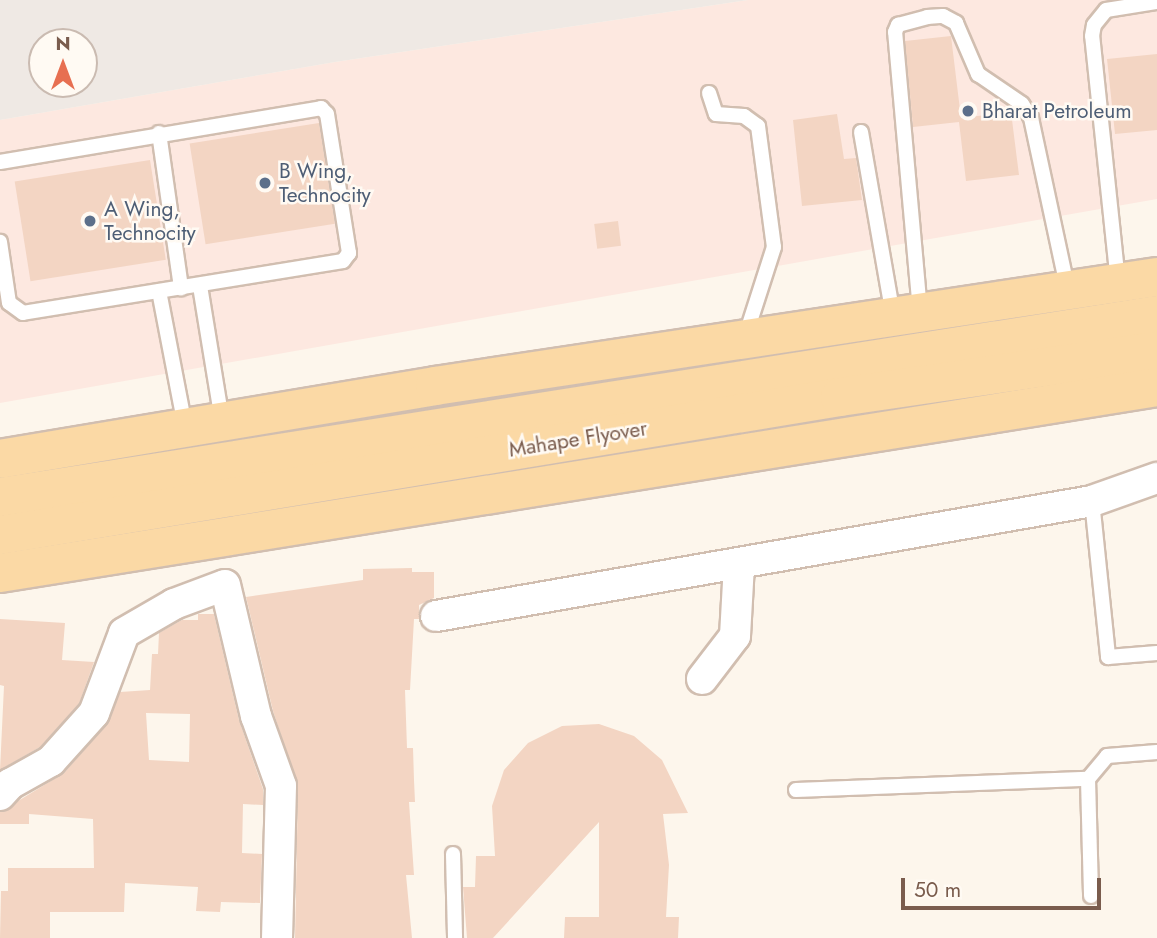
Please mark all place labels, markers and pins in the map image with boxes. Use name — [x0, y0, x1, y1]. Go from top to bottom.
place label: Bharat Petroleum — [982, 98, 1132, 124]
marker: Bharat Petroleum — [960, 103, 976, 119]
place label: B Wing, Technocity — [279, 158, 371, 208]
marker: B Wing, Technocity — [257, 175, 273, 191]
place label: A Wing, Technocity — [104, 196, 196, 246]
marker: A Wing, Technocity — [82, 213, 98, 229]

